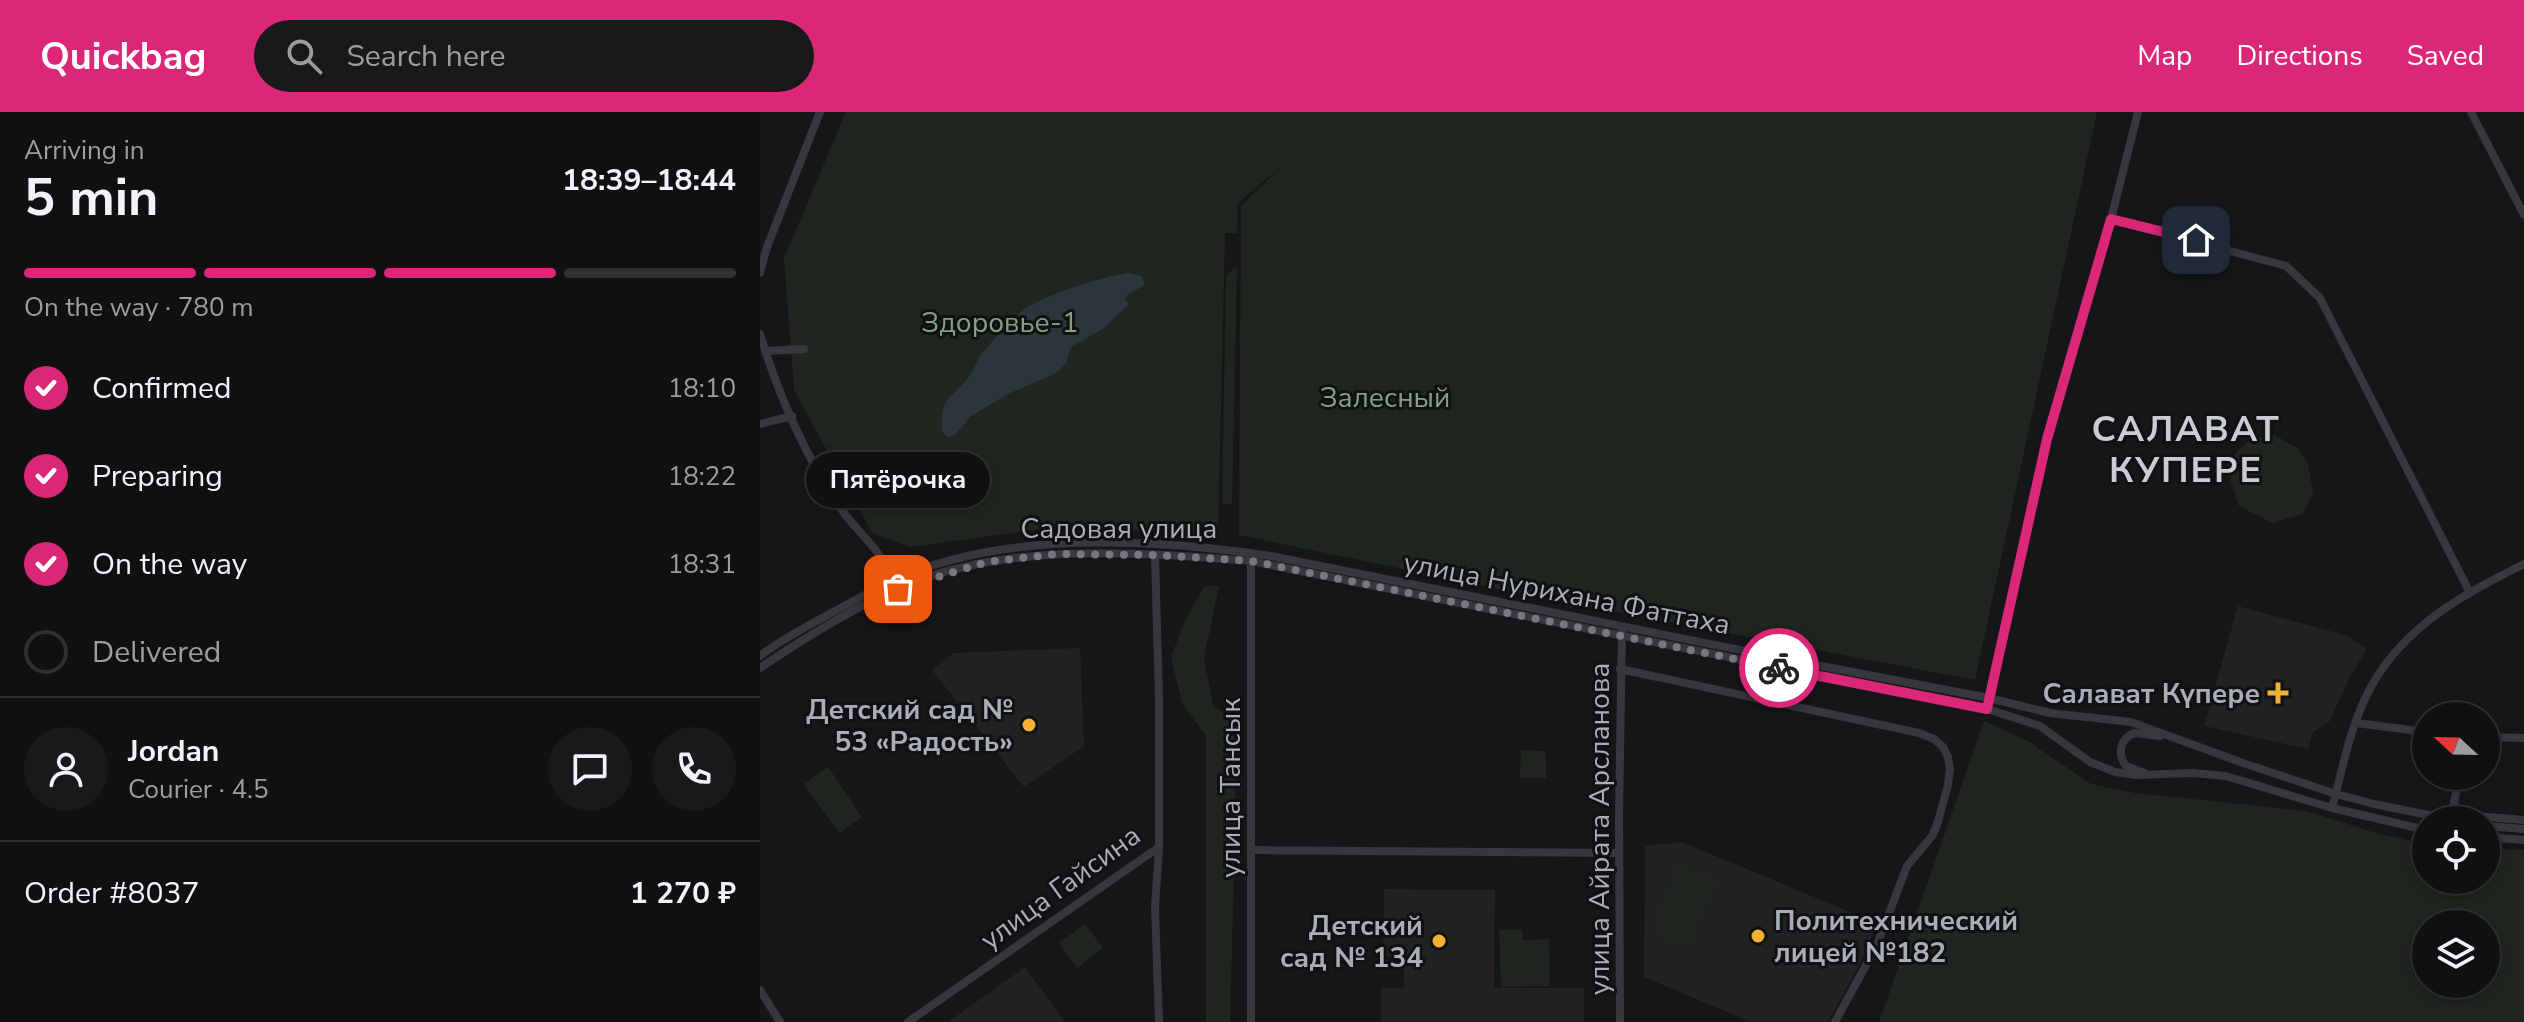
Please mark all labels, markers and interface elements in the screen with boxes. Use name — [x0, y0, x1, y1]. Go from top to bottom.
search box — [254, 20, 814, 92]
text: Quickbag — [40, 31, 206, 82]
icon: search — [282, 34, 326, 78]
text: Search here — [346, 36, 505, 77]
text: Map — [2137, 37, 2192, 75]
text: Directions — [2236, 37, 2363, 75]
text: Saved — [2407, 37, 2484, 75]
text: Arriving in — [24, 133, 145, 168]
text: 18:39–18:44 — [562, 160, 736, 201]
text: 5 min — [24, 162, 159, 233]
pin — [2162, 206, 2230, 274]
icon: home — [2174, 218, 2218, 262]
text: On the way · 780 m — [24, 290, 253, 325]
park label: Здоровье-1 — [921, 304, 1079, 342]
icon: check — [24, 366, 68, 410]
text: Confirmed — [92, 368, 232, 409]
text: 18:10 — [668, 371, 736, 406]
park label: Залесный — [1320, 379, 1450, 417]
district label: САЛАВАТ КУПЕРЕ — [2091, 405, 2281, 495]
callout: Пятёрочка — [806, 453, 990, 509]
icon: check — [24, 454, 68, 498]
text: Preparing — [92, 456, 223, 497]
text: 18:22 — [668, 459, 736, 494]
text: Пятёрочка — [830, 462, 966, 497]
street label: Садовая улица — [1021, 510, 1217, 548]
icon: check — [24, 542, 68, 586]
text: On the way — [92, 544, 247, 585]
street label: улица Нурихана Фаттаха — [1400, 544, 1733, 644]
text: 18:31 — [668, 547, 736, 582]
pin — [864, 555, 932, 623]
icon: bag — [876, 567, 920, 611]
courier — [1739, 628, 1819, 708]
text: Delivered — [92, 632, 221, 673]
icon: bike — [1757, 646, 1801, 690]
street label: улица Айрата Арсланова — [1581, 663, 1619, 995]
place label: Салават Күпере — [2043, 675, 2260, 713]
marker: Салават Күпере — [2267, 682, 2289, 704]
place label: Детский сад № 53 «Радость» — [806, 691, 1013, 761]
street label: улица Тансык — [1212, 698, 1250, 878]
north arrow — [2412, 702, 2500, 790]
map controls — [2412, 702, 2500, 998]
marker: Детский сад № 53 «Радость» — [1020, 716, 1038, 734]
button: person — [24, 727, 108, 811]
button: chat — [548, 727, 632, 811]
button: phone — [652, 727, 736, 811]
text: Jordan — [128, 731, 219, 772]
text: Courier · 4.5 — [128, 772, 269, 807]
button: locate — [2412, 806, 2500, 894]
street label: улица Гайсина — [973, 817, 1148, 959]
text: Order #8037 — [24, 873, 199, 914]
text: 1 270 ₽ — [630, 873, 736, 914]
place label: Политехнический лицей №182 — [1774, 902, 2018, 972]
place label: Детский сад № 134 — [1280, 907, 1423, 977]
button: layers — [2412, 910, 2500, 998]
marker: Политехнический лицей №182 — [1749, 927, 1767, 945]
marker: Детский сад № 134 — [1430, 932, 1448, 950]

